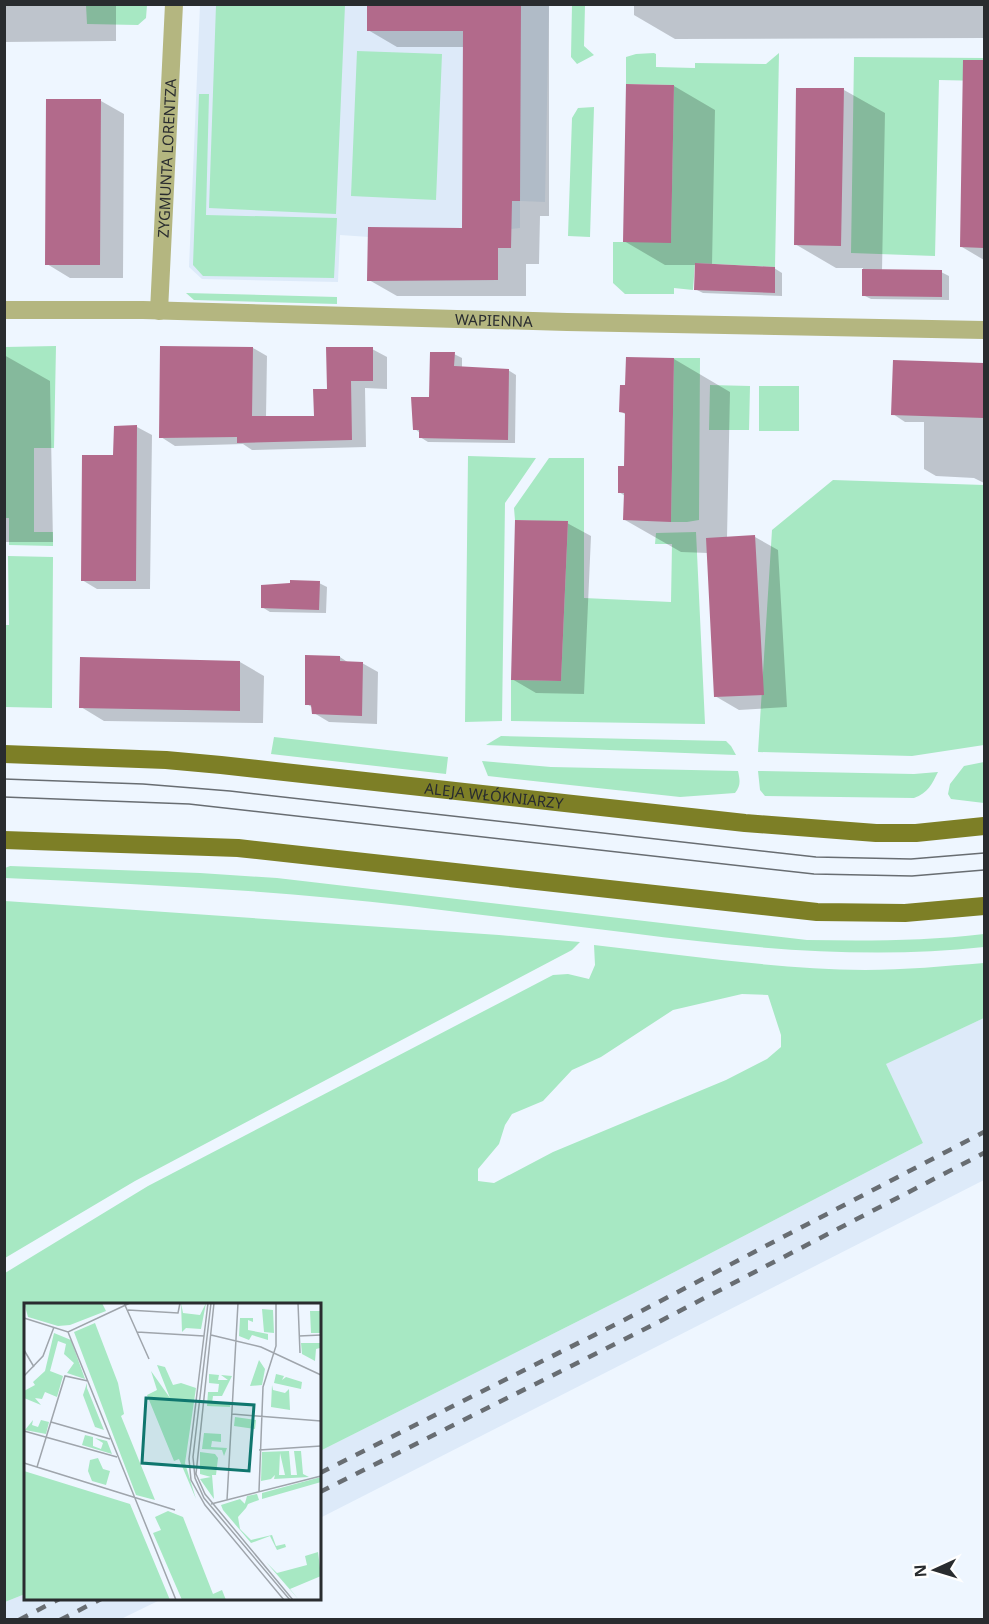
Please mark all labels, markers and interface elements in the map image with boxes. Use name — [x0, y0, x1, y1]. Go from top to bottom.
street label: ZYGMUNTA LORENTZA — [153, 78, 180, 238]
street label: WAPIENNA — [455, 309, 533, 331]
street label: ALEJA WŁÓKNIARZY — [424, 778, 565, 813]
inset map — [24, 1303, 321, 1600]
north arrow — [905, 1540, 965, 1600]
text: N — [909, 1564, 931, 1578]

